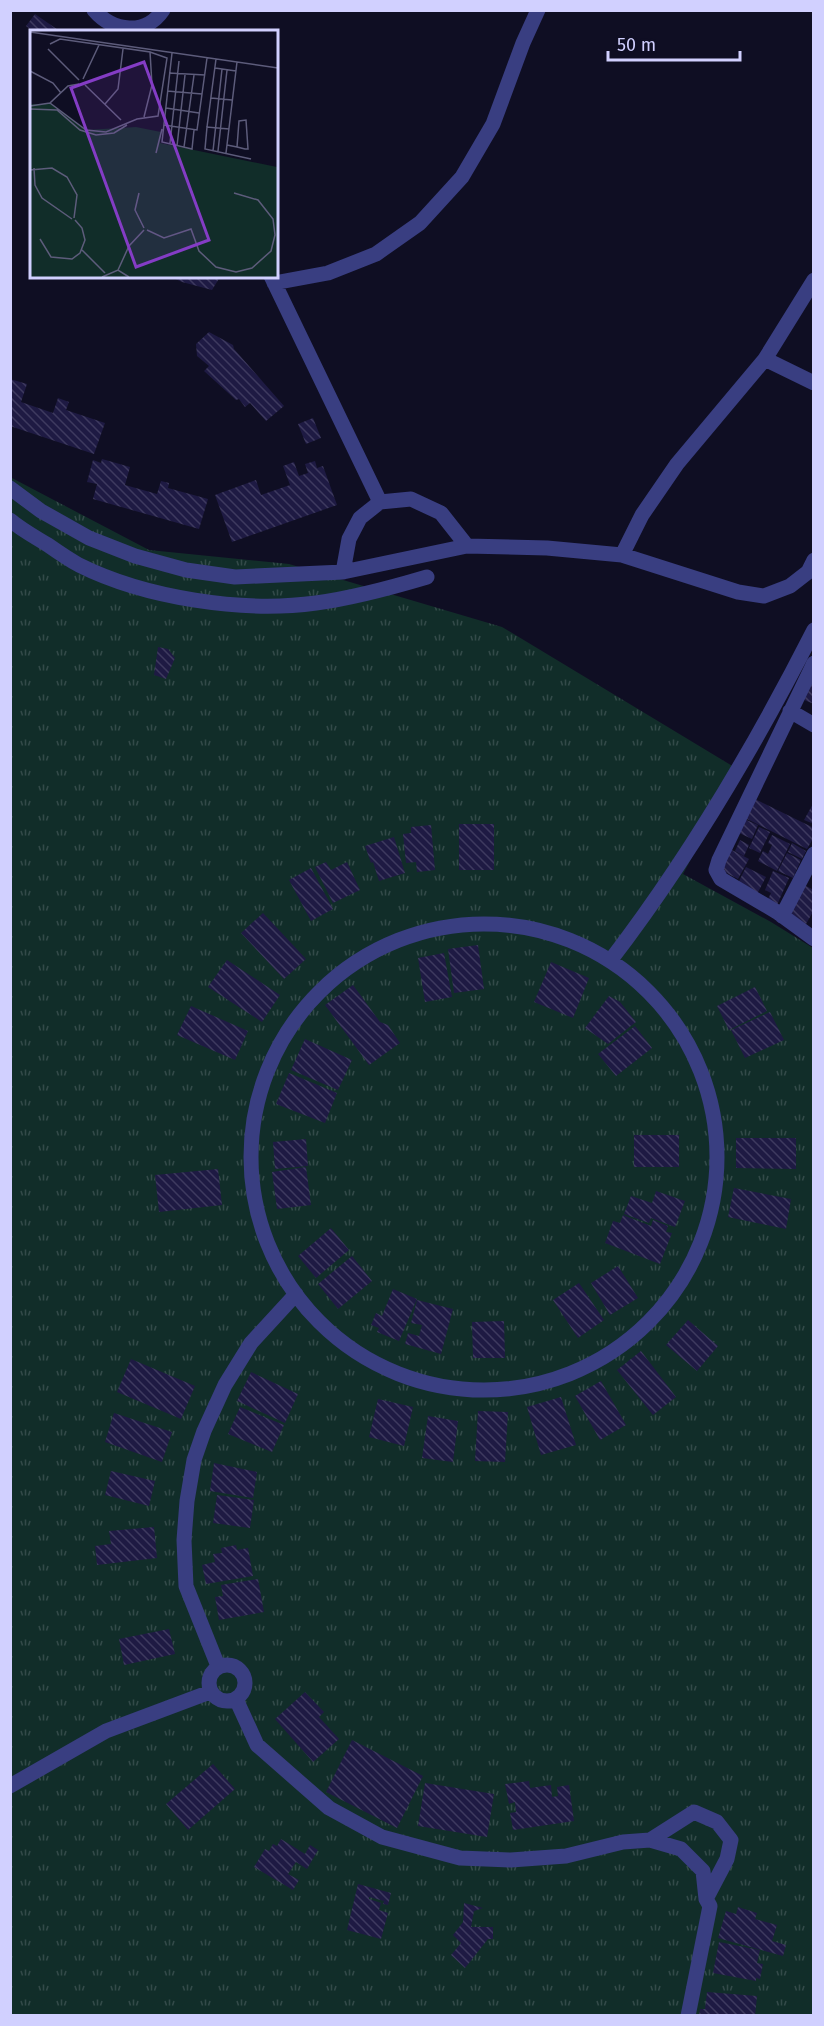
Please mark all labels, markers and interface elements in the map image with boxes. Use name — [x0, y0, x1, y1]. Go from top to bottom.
scale bar — [608, 24, 740, 62]
inset map — [30, 30, 278, 278]
text: 50 m — [617, 34, 656, 56]

